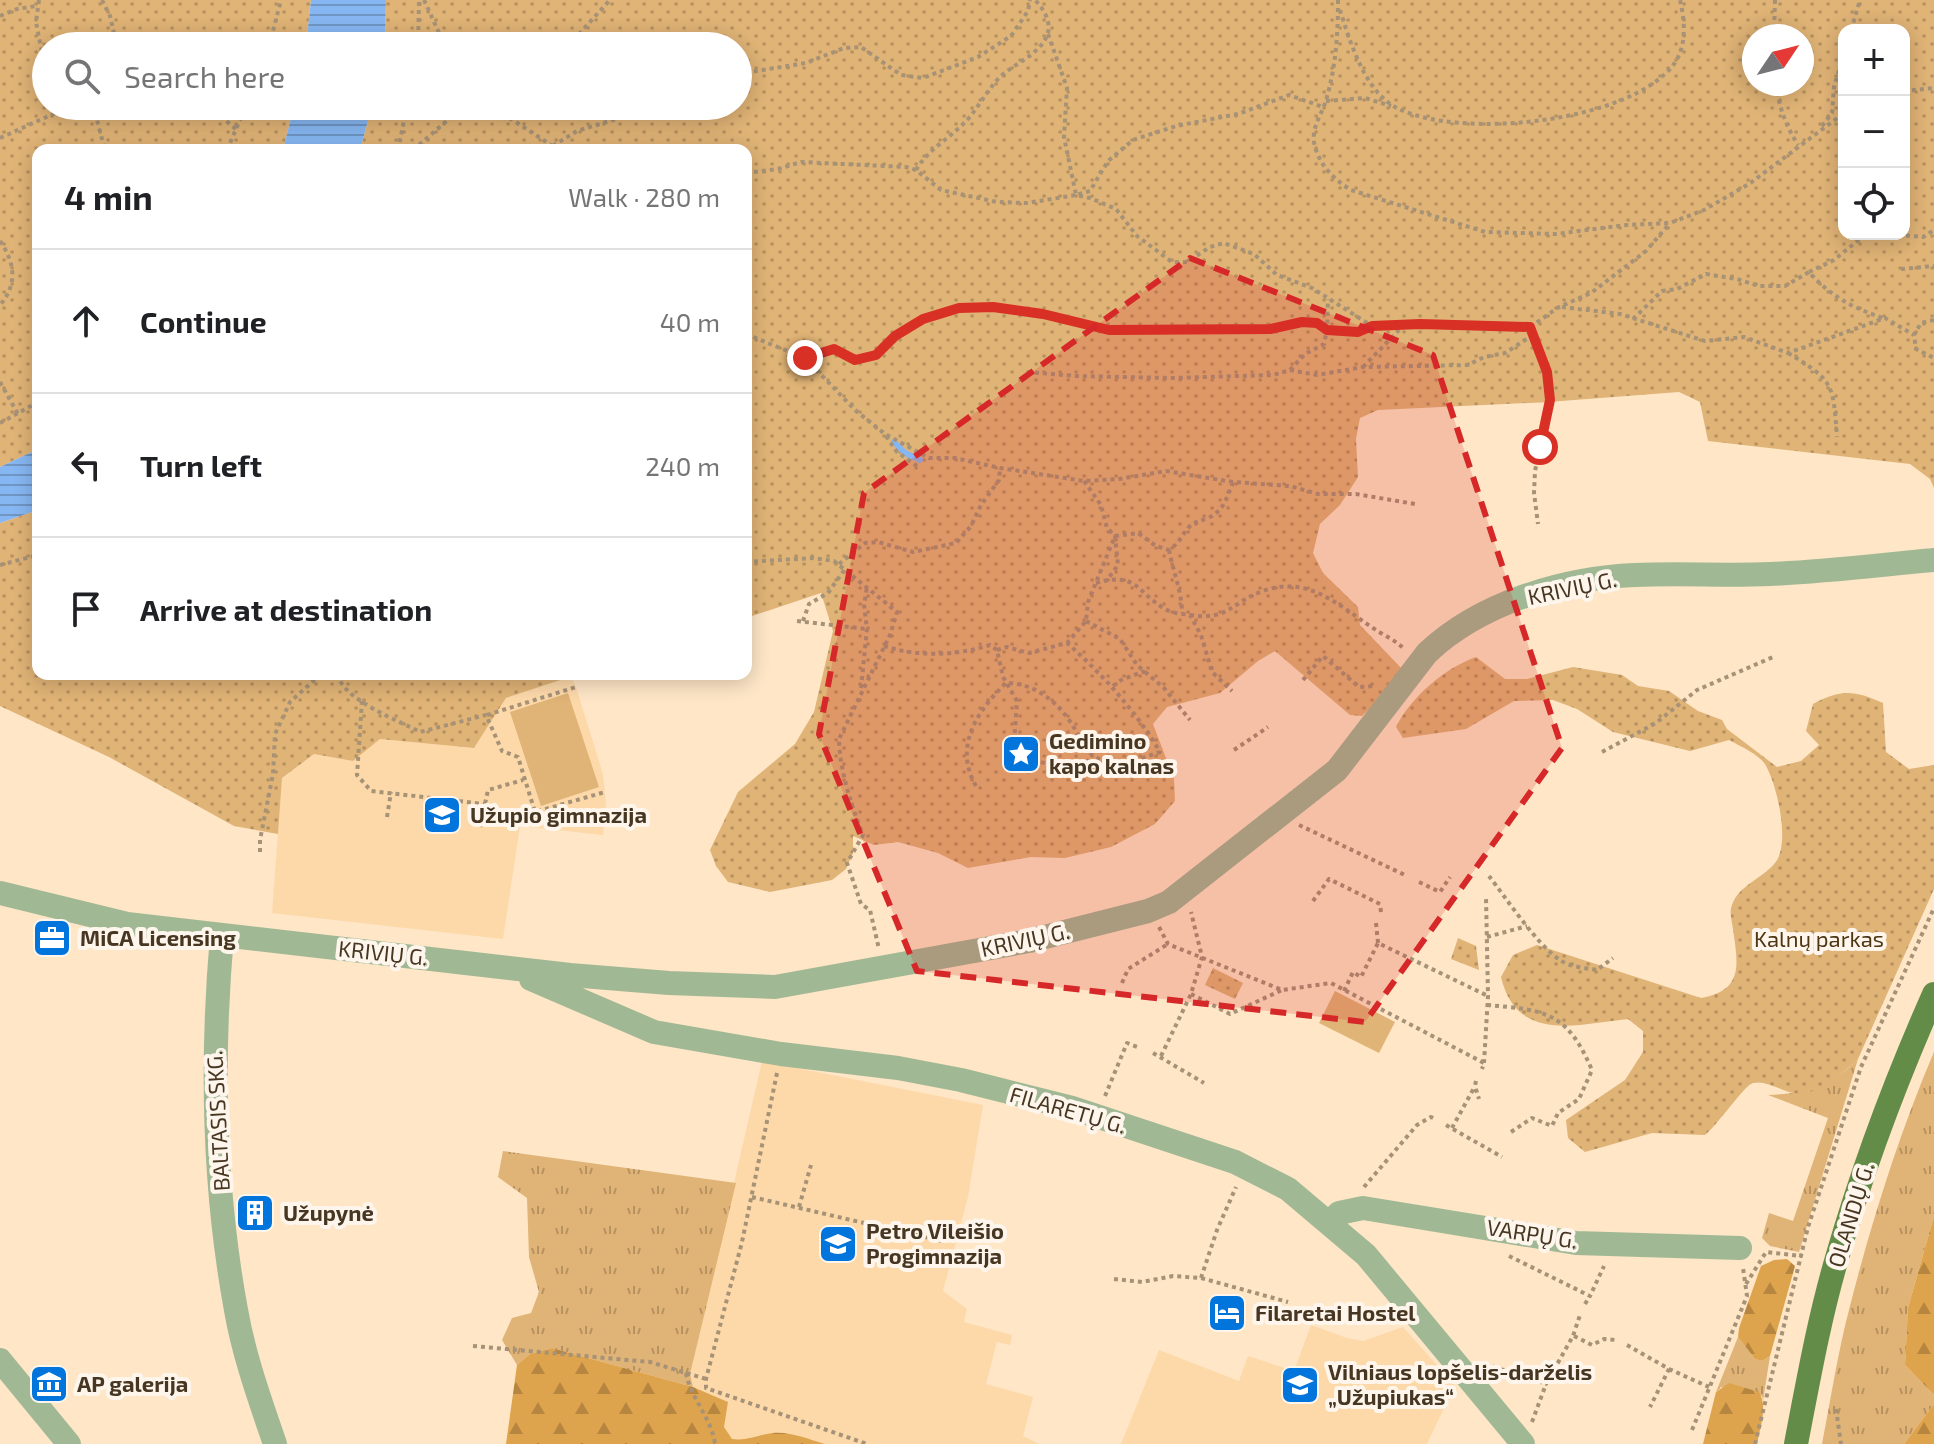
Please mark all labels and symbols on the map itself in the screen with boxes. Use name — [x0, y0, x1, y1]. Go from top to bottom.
north arrow — [1742, 24, 1814, 96]
route end — [787, 340, 823, 376]
route start — [1522, 429, 1558, 465]
street label: KRIVIŲ G. — [1525, 565, 1618, 609]
place label: Gedimino kapo kalnas — [1049, 727, 1174, 778]
place icon: Gedimino kapo kalnas — [1000, 733, 1042, 775]
school or university icon: Užupio gimnazija — [421, 794, 463, 836]
place label: Užupio gimnazija — [470, 801, 647, 827]
office icon: MiCA Licensing — [31, 917, 73, 959]
street label: KRIVIŲ G. — [978, 917, 1071, 961]
place label: MiCA Licensing — [80, 924, 236, 950]
park label: Kalnų parkas — [1754, 925, 1884, 951]
street label: KRIVIŲ G. — [337, 934, 429, 970]
street label: BALTASIS SKG. — [200, 1050, 234, 1192]
street label: FILARETŲ G. — [1007, 1080, 1129, 1138]
street label: OLANDŲ G. — [1822, 1159, 1878, 1270]
building icon: Užupynė — [234, 1192, 276, 1234]
place label: Užupynė — [283, 1199, 374, 1226]
street label: VARPŲ G. — [1485, 1213, 1579, 1253]
place label: Petro Vileišio Progimnazija — [866, 1217, 1004, 1268]
school or university icon: Petro Vileišio Progimnazija — [817, 1223, 859, 1265]
hotel icon: Filaretai Hostel — [1206, 1292, 1248, 1334]
place label: Filaretai Hostel — [1255, 1299, 1416, 1325]
place label: Vilniaus lopšelis-darželis „Užupiukas“ — [1328, 1358, 1592, 1409]
museum icon: AP galerija — [28, 1363, 70, 1405]
school or university icon: Vilniaus lopšelis-darželis „Užupiukas“ — [1279, 1364, 1321, 1406]
place label: AP galerija — [77, 1370, 188, 1396]

